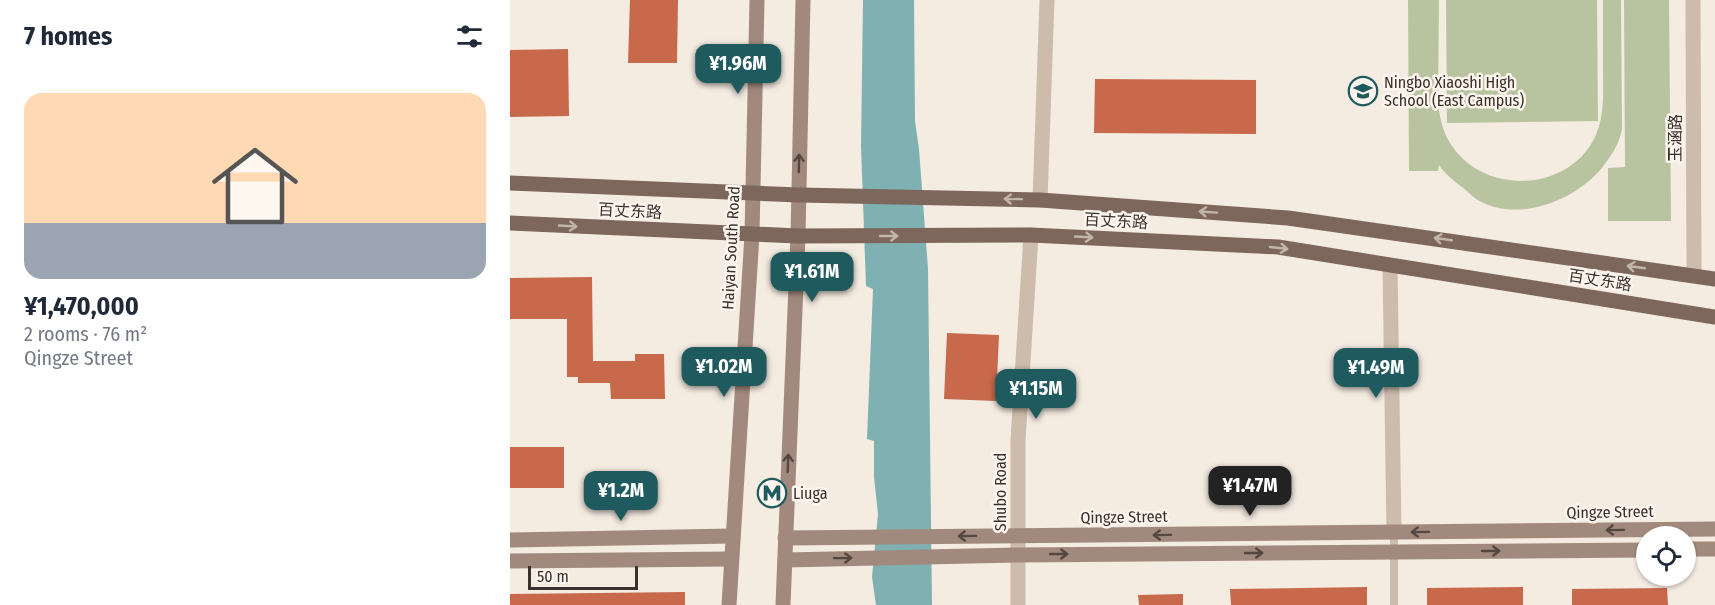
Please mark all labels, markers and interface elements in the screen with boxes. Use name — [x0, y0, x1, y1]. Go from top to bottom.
icon: filters — [453, 20, 486, 53]
text: 7 homes — [24, 21, 112, 52]
pin: ¥1.96M — [689, 44, 787, 95]
text: ¥1.96M — [709, 51, 767, 75]
place label: Ningbo Xiaoshi High School (East Campus) — [1384, 73, 1524, 110]
school or university icon: Ningbo Xiaoshi High School (East Campus) — [1347, 75, 1379, 107]
street label: 玉涵路 — [1666, 114, 1685, 162]
icon: home — [201, 132, 309, 240]
one-way arrow — [794, 153, 805, 173]
street label: Haiyan South Road — [718, 186, 744, 310]
one-way arrow — [1004, 193, 1024, 205]
street label: 百丈东路 — [598, 200, 662, 222]
one-way arrow — [1198, 206, 1218, 217]
street label: 百丈东路 — [1084, 210, 1148, 232]
one-way arrow — [558, 220, 578, 231]
one-way arrow — [879, 230, 899, 242]
one-way arrow — [1074, 232, 1094, 243]
one-way arrow — [1434, 234, 1454, 245]
one-way arrow — [1268, 243, 1288, 254]
pin: ¥1.61M — [763, 252, 861, 303]
text: ¥1.61M — [785, 259, 839, 283]
one-way arrow — [1627, 261, 1647, 272]
street label: 百丈东路 — [1567, 266, 1633, 294]
text: ¥1,470,000 — [24, 291, 139, 322]
text: 2 rooms · 76 m² — [24, 322, 147, 346]
text: Qingze Street — [24, 346, 133, 370]
pin: ¥1.02M — [675, 347, 773, 398]
pin: ¥1.49M — [1327, 348, 1425, 399]
text: ¥1.02M — [696, 354, 752, 378]
text: ¥1.49M — [1348, 355, 1405, 379]
pin: ¥1.15M — [987, 369, 1085, 420]
text: ¥1.15M — [1009, 376, 1063, 400]
one-way arrow — [783, 453, 794, 473]
street label: Shubo Road — [991, 453, 1010, 531]
pin: ¥1.47M — [1201, 466, 1299, 517]
pin: ¥1.2M — [579, 471, 663, 522]
text: ¥1.47M — [1222, 473, 1278, 497]
metro station icon: Liuga — [756, 477, 788, 509]
text: ¥1.2M — [598, 478, 644, 502]
place label: Liuga — [793, 484, 828, 503]
street label: Qingze Street — [1566, 502, 1655, 522]
street label: Qingze Street — [1080, 507, 1169, 527]
one-way arrow — [1605, 524, 1625, 536]
one-way arrow — [1410, 526, 1430, 538]
map controls — [1636, 526, 1696, 586]
button: locate — [1636, 526, 1696, 586]
one-way arrow — [1152, 529, 1172, 541]
one-way arrow — [957, 531, 977, 542]
one-way arrow — [1481, 545, 1501, 557]
one-way arrow — [1244, 547, 1264, 559]
one-way arrow — [1049, 548, 1069, 560]
one-way arrow — [833, 553, 853, 564]
scale bar — [528, 563, 638, 590]
text: 50 m — [537, 567, 569, 586]

